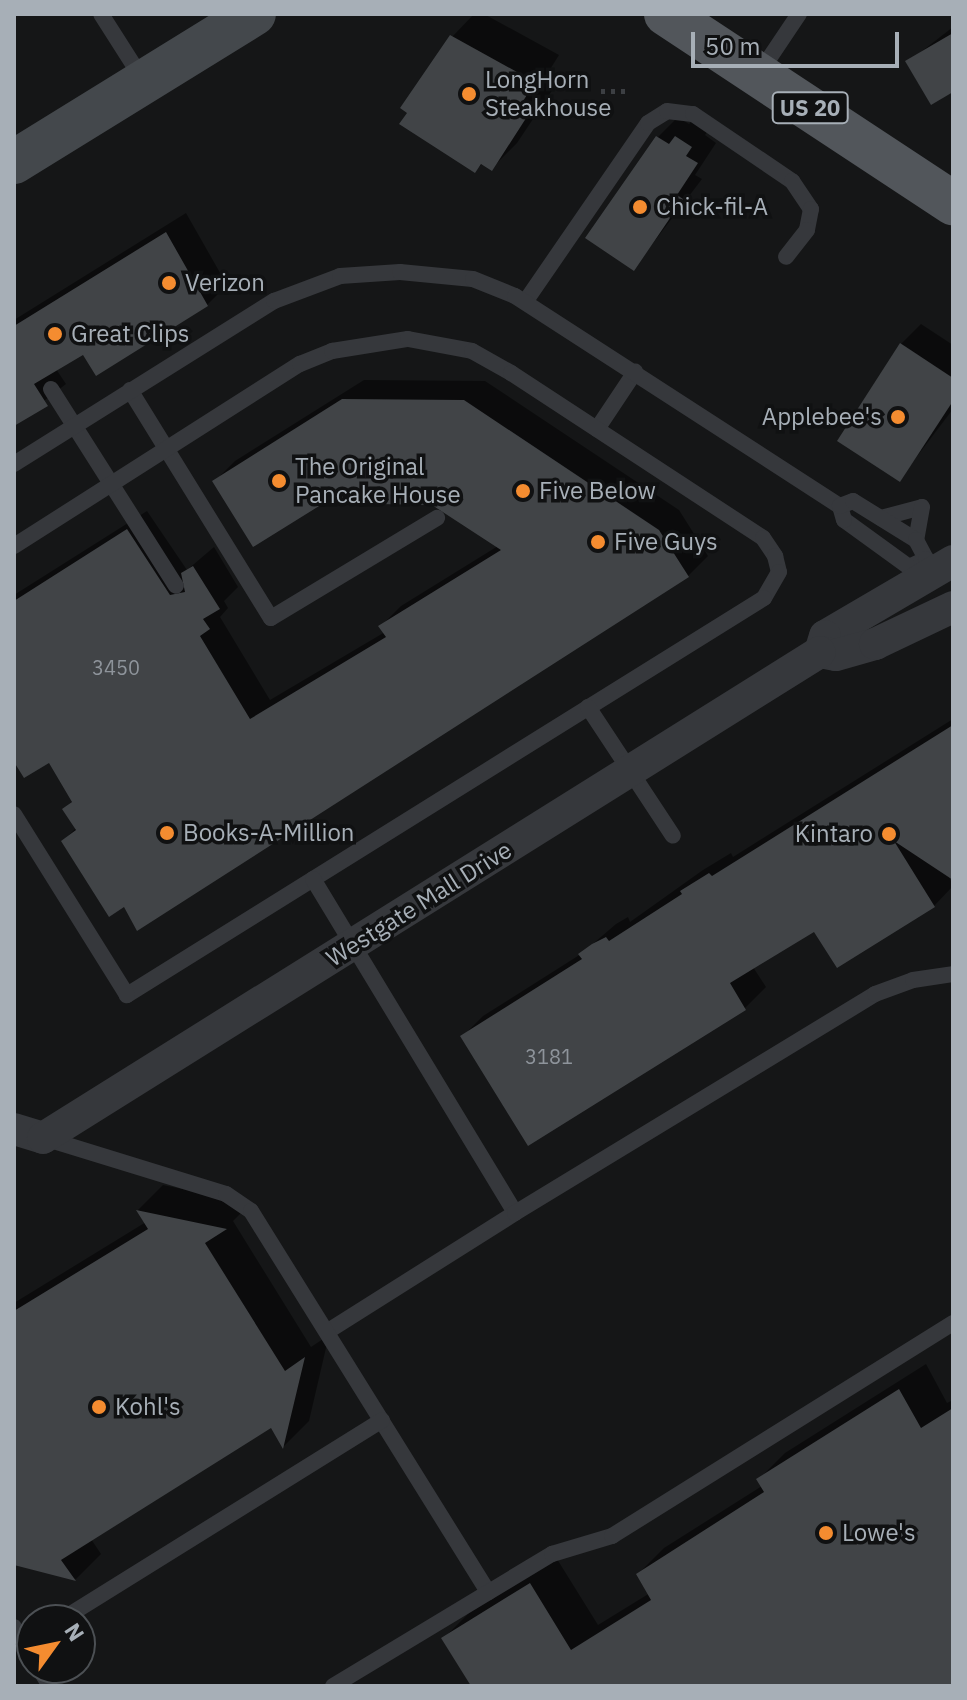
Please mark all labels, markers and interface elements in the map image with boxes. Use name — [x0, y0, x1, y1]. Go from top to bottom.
scale bar — [695, 16, 903, 66]
text: 50 m — [705, 30, 760, 62]
place label: LongHorn Steakhouse — [485, 66, 611, 122]
marker: LongHorn Steakhouse — [460, 85, 478, 103]
road number: US 20 — [770, 90, 850, 126]
place label: Chick-fil-A — [656, 193, 768, 221]
marker: Chick-fil-A — [631, 198, 649, 216]
place label: Verizon — [185, 269, 265, 297]
marker: Verizon — [160, 274, 178, 292]
place label: Great Clips — [71, 320, 189, 348]
marker: Great Clips — [46, 325, 64, 343]
place label: Applebee's — [762, 403, 882, 431]
marker: Applebee's — [889, 408, 907, 426]
place label: The Original Pancake House — [295, 453, 461, 509]
marker: The Original Pancake House — [270, 472, 288, 490]
place label: Five Below — [539, 477, 656, 505]
marker: Five Below — [514, 482, 532, 500]
place label: Five Guys — [614, 528, 718, 556]
marker: Five Guys — [589, 533, 607, 551]
house number: 3450 — [92, 655, 140, 679]
place label: Books-A-Million — [183, 819, 354, 847]
place label: Kintaro — [795, 820, 873, 848]
marker: Books-A-Million — [158, 824, 176, 842]
marker: Kintaro — [880, 825, 898, 843]
street label: Westgate Mall Drive — [321, 835, 517, 973]
house number: 3181 — [525, 1044, 573, 1068]
place label: Kohl's — [115, 1393, 181, 1421]
marker: Kohl's — [90, 1398, 108, 1416]
place label: Lowe's — [842, 1519, 916, 1547]
marker: Lowe's — [817, 1524, 835, 1542]
north arrow — [16, 1604, 96, 1684]
text: N — [58, 1617, 91, 1646]

